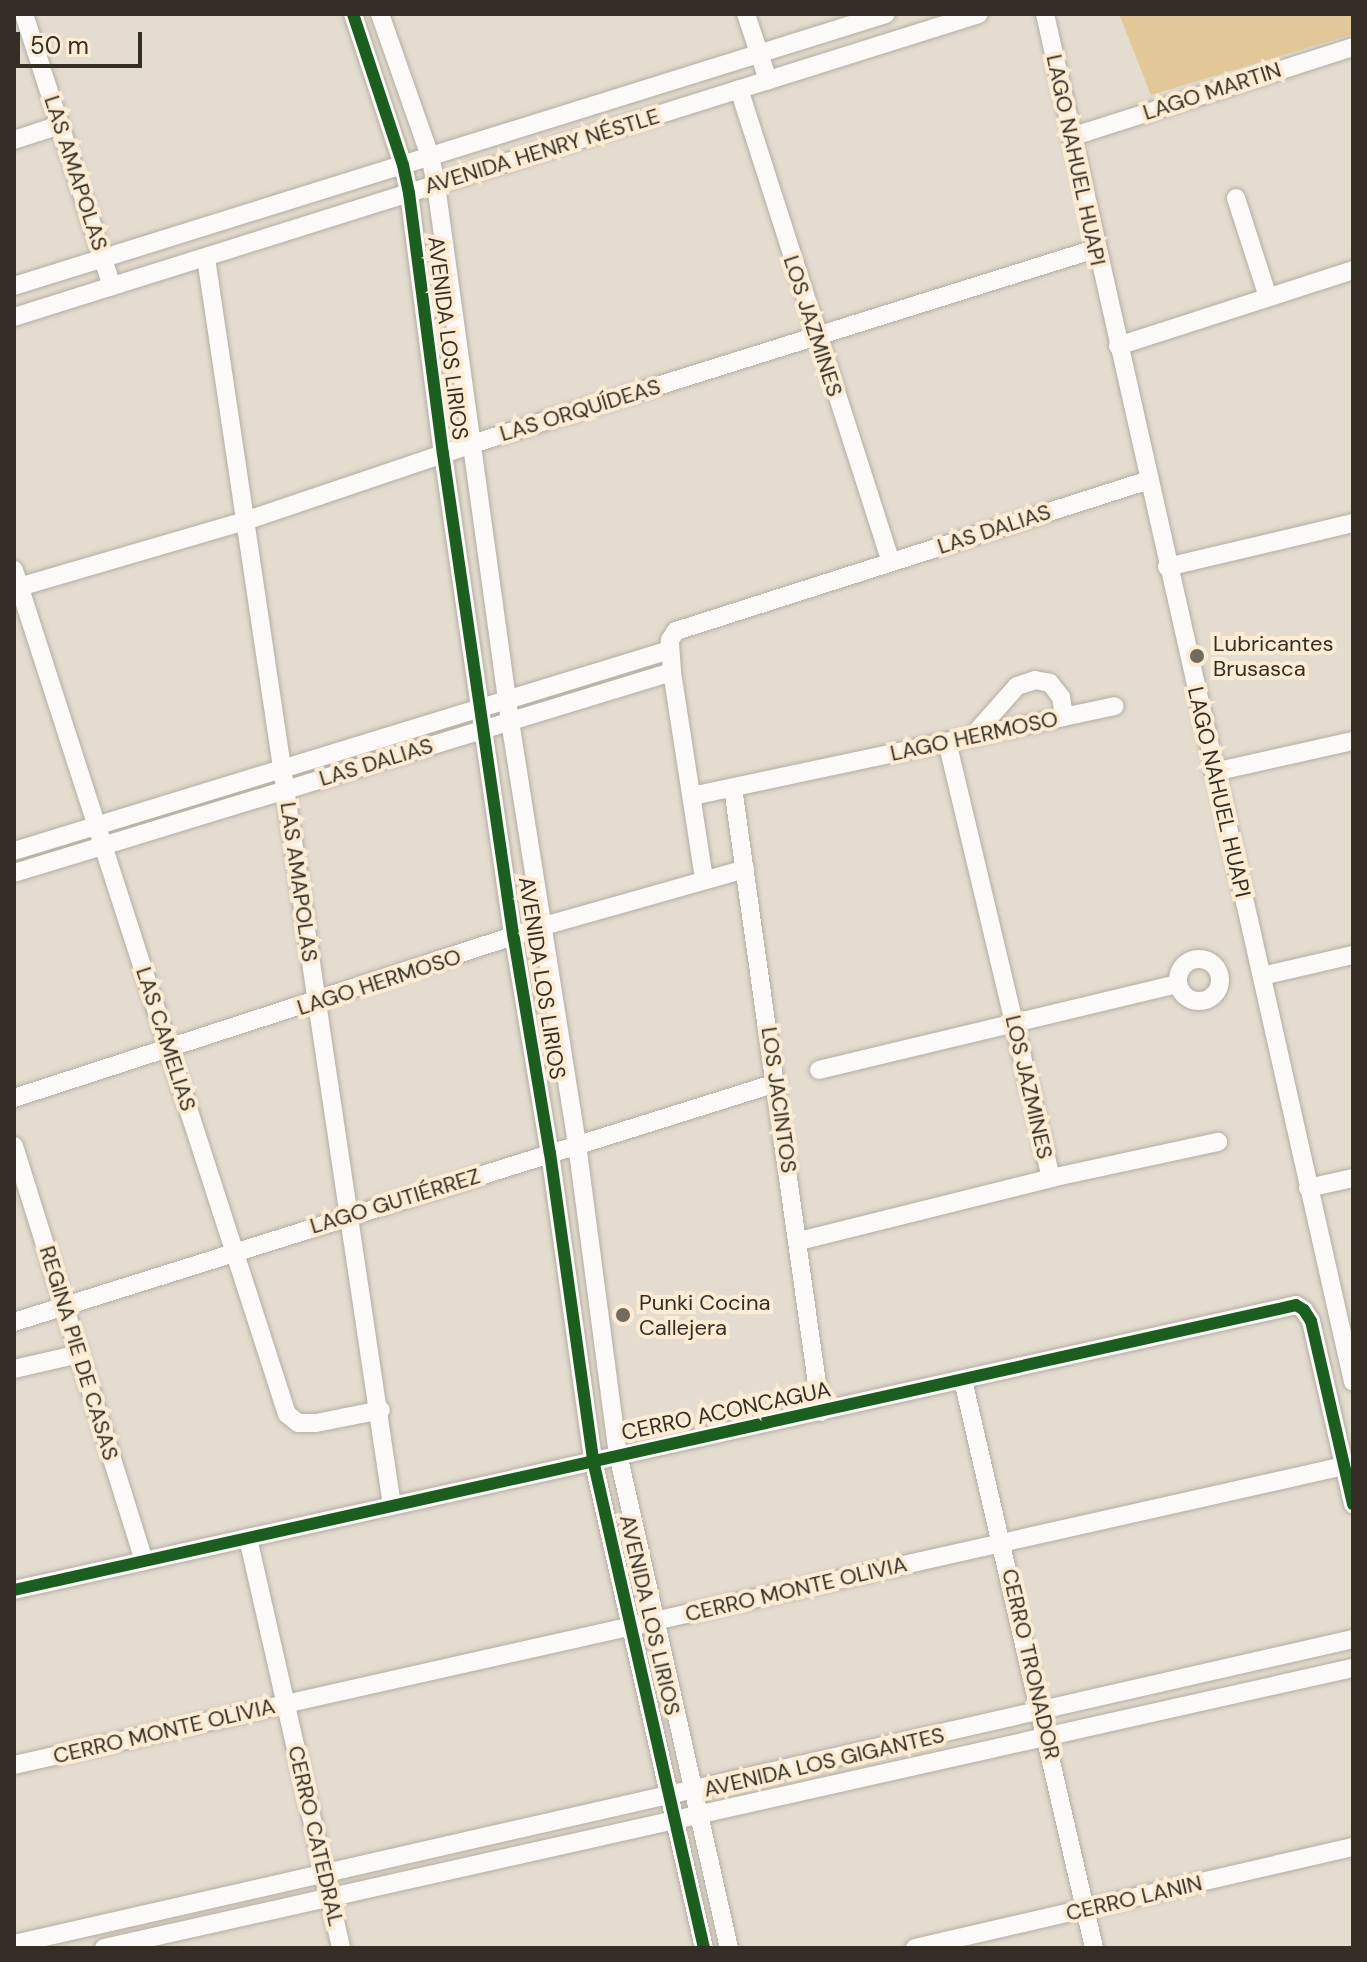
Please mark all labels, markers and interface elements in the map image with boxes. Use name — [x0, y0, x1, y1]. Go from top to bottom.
scale bar — [20, 16, 146, 66]
text: 50 m — [30, 30, 89, 61]
street label: LAGO NAHUEL HUAPI — [1041, 52, 1111, 268]
street label: LAGO MARTIN — [1140, 56, 1284, 126]
street label: LAS AMAPOLAS — [39, 92, 113, 254]
street label: AVENIDA HENRY NÉSTLE — [421, 103, 663, 199]
street label: AVENIDA LOS LIRIOS — [422, 235, 474, 441]
street label: LOS JAZMINES — [778, 252, 848, 400]
street label: LAS ORQUÍDEAS — [497, 373, 663, 447]
street label: LAS DALIAS — [934, 498, 1054, 560]
place label: Lubricantes Brusasca — [1213, 630, 1333, 682]
marker: Lubricantes Brusasca — [1188, 647, 1206, 665]
street label: LAGO NAHUEL HUAPI — [1182, 684, 1256, 900]
street label: LAGO HERMOSO — [888, 705, 1060, 767]
street label: LAS DALIAS — [316, 732, 436, 792]
street label: LAS AMAPOLAS — [275, 800, 323, 964]
street label: AVENIDA LOS LIRIOS — [513, 875, 571, 1081]
street label: LAGO HERMOSO — [294, 943, 464, 1021]
street label: LAS CAMELIAS — [130, 964, 202, 1114]
street label: LOS JAZMINES — [1000, 1013, 1058, 1161]
street label: LOS JACINTOS — [756, 1025, 802, 1175]
street label: LAGO GUTIÉRREZ — [307, 1163, 483, 1239]
street label: REGINA PIE DE CASAS — [34, 1243, 124, 1463]
place label: Punki Cocina Callejera — [639, 1289, 770, 1340]
marker: Punki Cocina Callejera — [614, 1306, 632, 1324]
street label: CERRO ACONCAGUA — [619, 1376, 833, 1446]
street label: AVENIDA LOS LIRIOS — [614, 1512, 686, 1718]
street label: CERRO MONTE OLIVIA — [683, 1551, 909, 1627]
street label: CERRO TRONADOR — [996, 1566, 1066, 1762]
street label: CERRO MONTE OLIVIA — [51, 1693, 277, 1769]
street label: AVENIDA LOS GIGANTES — [701, 1721, 947, 1803]
street label: CERRO CATEDRAL — [282, 1743, 350, 1929]
street label: CERRO LANIN — [1063, 1870, 1205, 1926]

